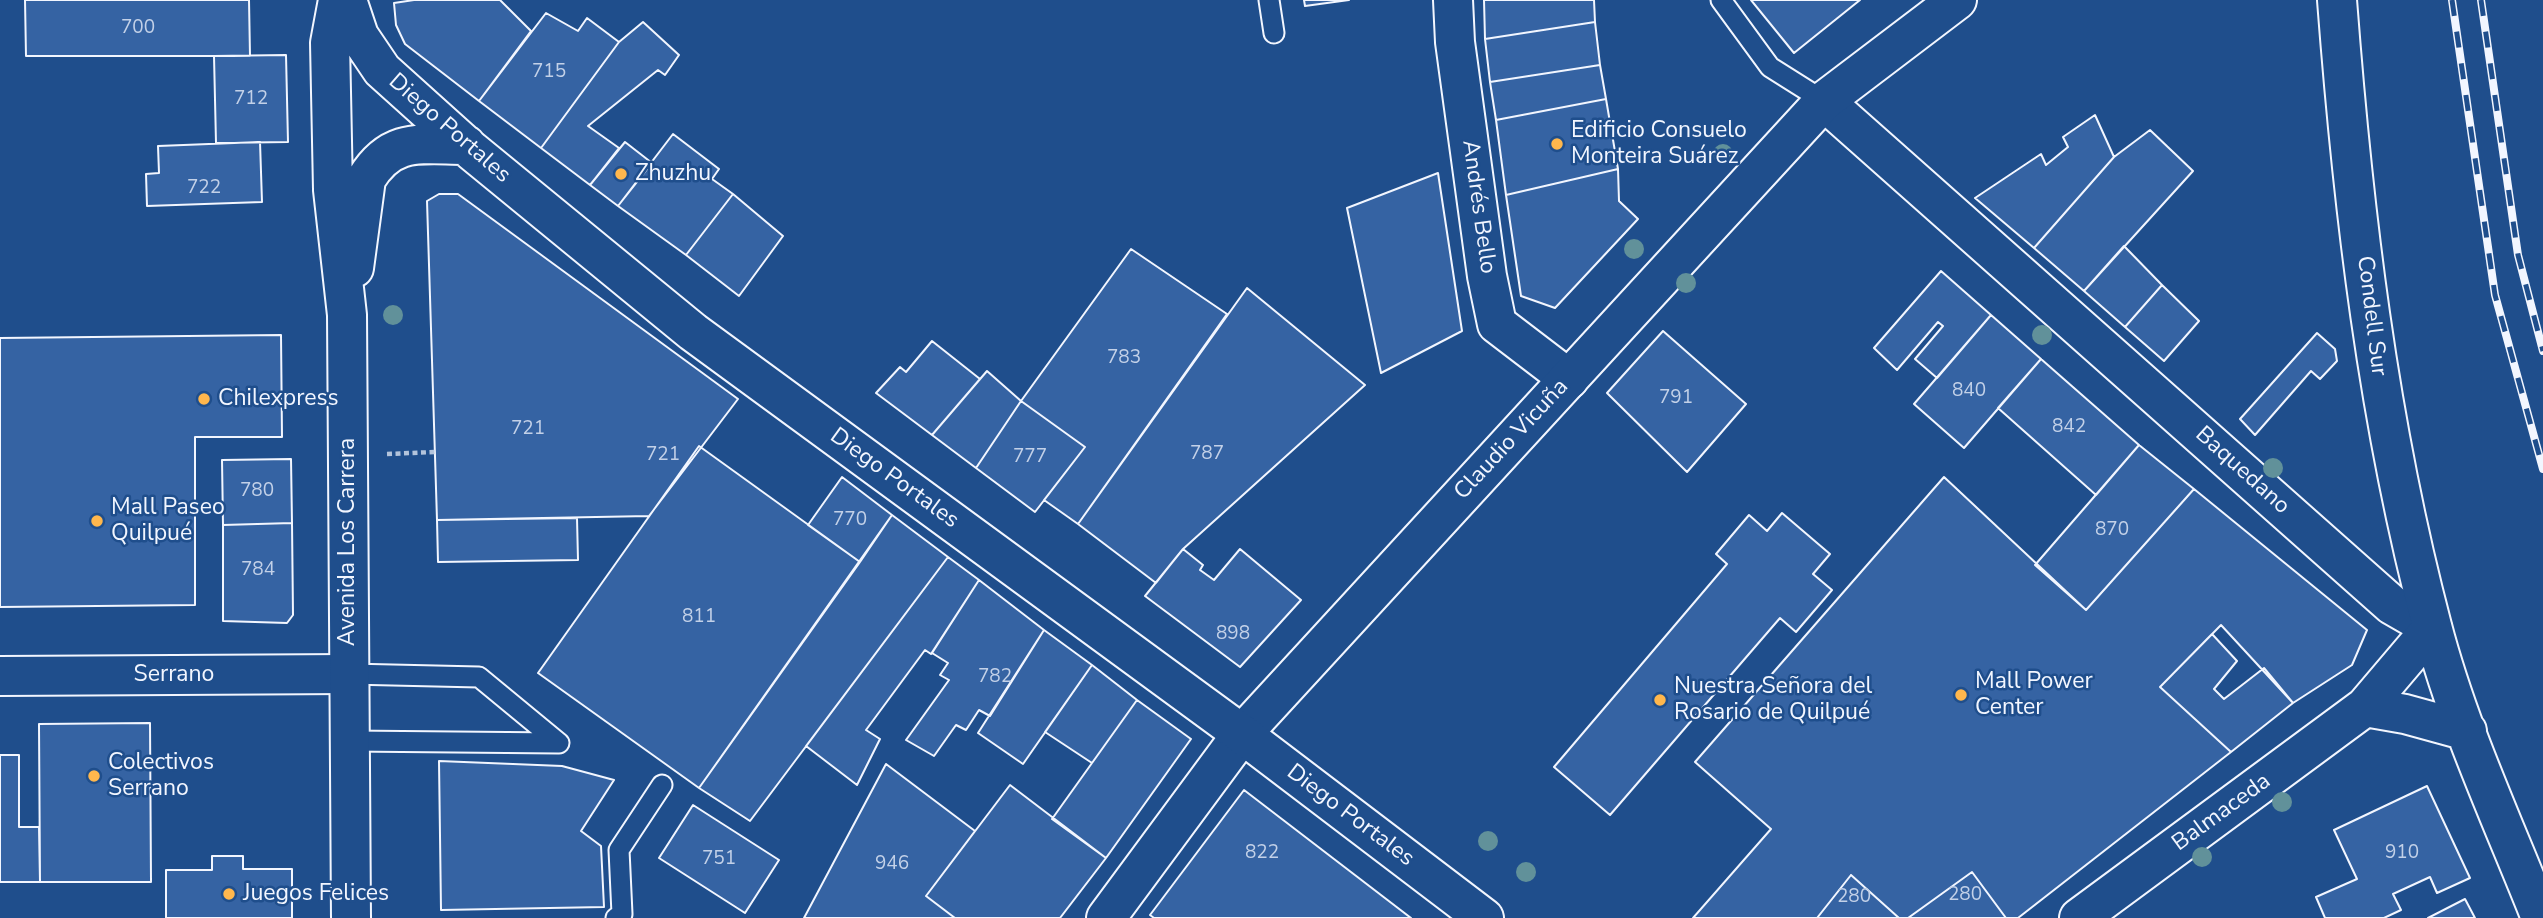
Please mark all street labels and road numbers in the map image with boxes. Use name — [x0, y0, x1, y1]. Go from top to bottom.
street label: Diego Portales — [382, 68, 516, 190]
street label: Andrés Bello — [1455, 138, 1501, 276]
street label: Condell Sur — [2350, 254, 2392, 378]
street label: Claudio Vicuña — [1449, 374, 1575, 506]
street label: Baquedano — [2189, 421, 2295, 521]
street label: Diego Portales — [824, 423, 964, 535]
street label: Avenida Los Carrera — [334, 438, 362, 646]
street label: Serrano — [134, 661, 214, 689]
street label: Diego Portales — [1281, 759, 1419, 873]
street label: Balmaceda — [2168, 768, 2276, 858]

